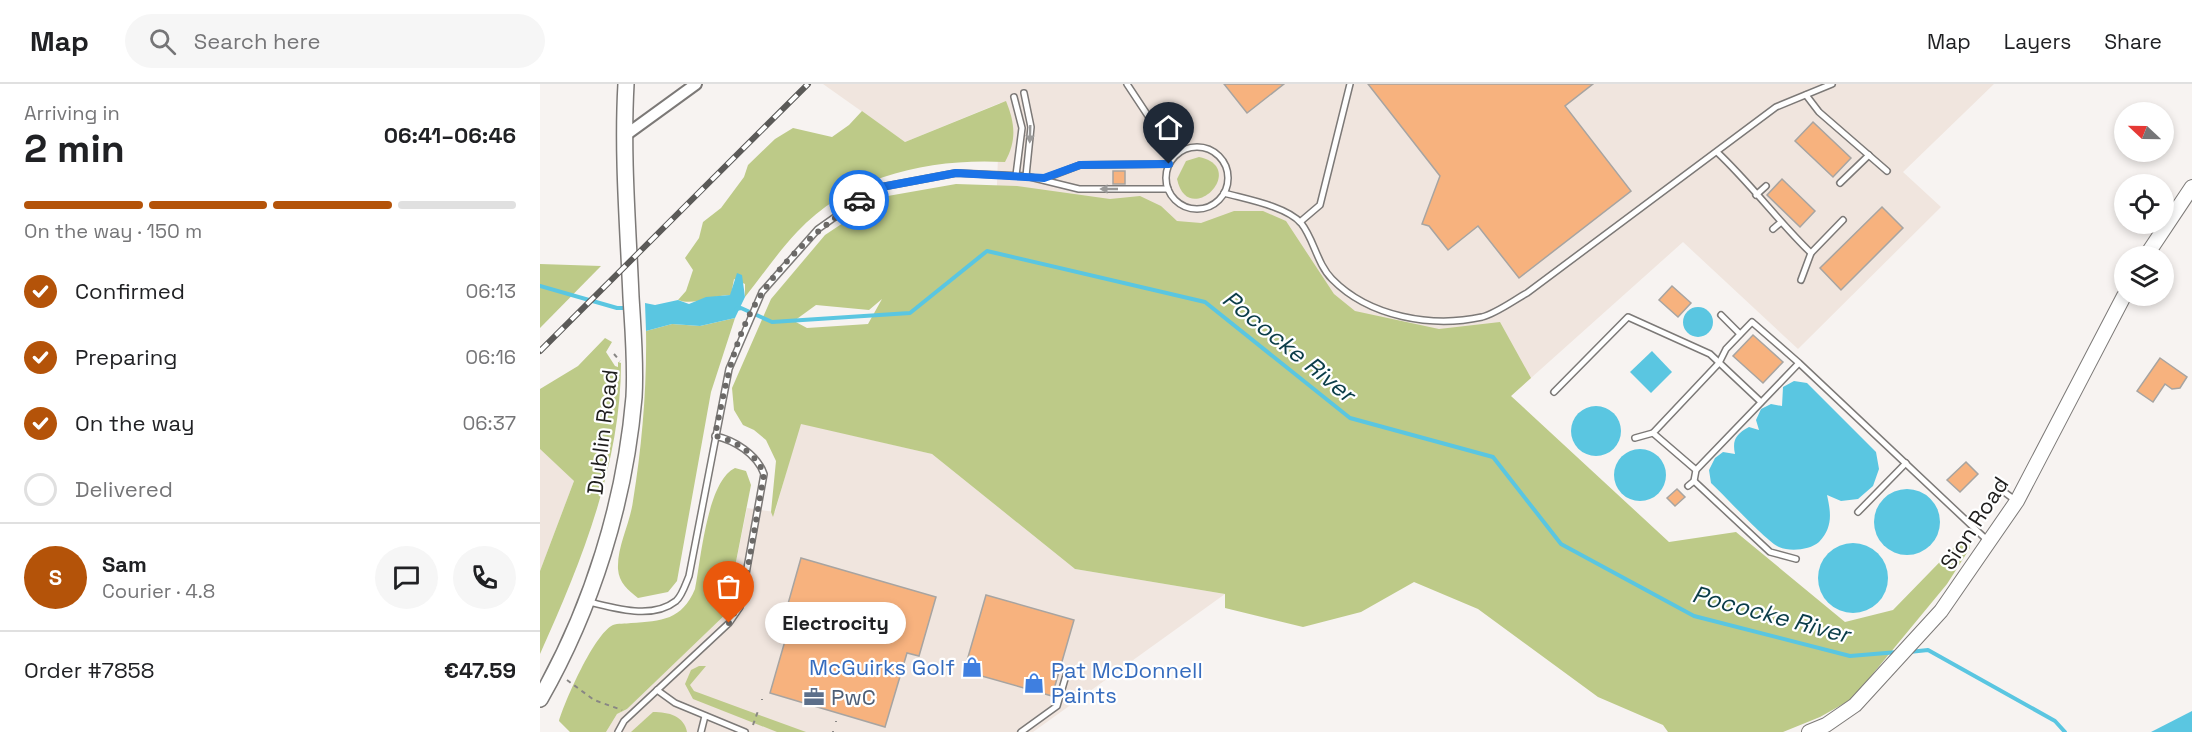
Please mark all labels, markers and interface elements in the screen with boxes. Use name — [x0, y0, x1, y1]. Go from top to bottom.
search box — [125, 14, 545, 68]
text: Map — [30, 23, 89, 59]
icon: search — [146, 25, 179, 58]
text: Search here — [194, 27, 321, 55]
text: Map — [1927, 28, 1971, 55]
text: Layers — [2004, 28, 2071, 55]
text: Share — [2104, 28, 2162, 55]
text: Arriving in — [24, 100, 120, 126]
pin — [1143, 102, 1194, 164]
north arrow — [2114, 102, 2174, 162]
map controls — [2114, 102, 2174, 306]
icon: home — [1152, 111, 1185, 144]
text: 06:41–06:46 — [384, 121, 516, 149]
text: 2 min — [24, 124, 125, 173]
one-way arrow — [1026, 125, 1035, 144]
courier — [829, 170, 889, 230]
button: locate — [2114, 174, 2174, 234]
icon: car — [843, 184, 876, 217]
one-way arrow — [1100, 184, 1119, 194]
text: On the way · 150 m — [24, 218, 202, 244]
button: layers — [2114, 246, 2174, 306]
icon: check — [24, 275, 57, 308]
text: Confirmed — [75, 277, 185, 305]
text: 06:13 — [465, 278, 516, 304]
water label: Pococke River — [1216, 283, 1364, 411]
icon: check — [24, 341, 57, 374]
text: Preparing — [75, 343, 177, 371]
text: 06:16 — [465, 344, 516, 370]
street label: Dublin Road — [580, 368, 624, 496]
icon: check — [24, 407, 57, 440]
text: On the way — [75, 409, 194, 437]
text: 06:37 — [463, 410, 516, 436]
street label: Sion Road — [1933, 471, 2015, 575]
text: Delivered — [75, 475, 173, 503]
button: chat — [375, 546, 438, 609]
button: phone — [453, 546, 516, 609]
text: Sam — [102, 550, 147, 578]
pin — [703, 561, 754, 623]
text: S — [49, 563, 62, 591]
icon: bag — [712, 570, 745, 603]
text: Courier · 4.8 — [102, 578, 215, 604]
water label: Pococke River — [1689, 578, 1856, 651]
callout: Electrocity — [765, 602, 906, 644]
text: Electrocity — [782, 610, 889, 636]
place label: McGuirks Golf — [809, 653, 955, 681]
shop icon: McGuirks Golf — [960, 655, 984, 679]
text: Order #7858 — [24, 656, 155, 684]
text: €47.59 — [444, 656, 516, 684]
place label: Pat McDonnell Paints — [1051, 656, 1203, 709]
shop icon: Pat McDonnell Paints — [1022, 671, 1046, 695]
place label: PwC — [831, 683, 876, 711]
office icon: PwC — [802, 685, 826, 709]

